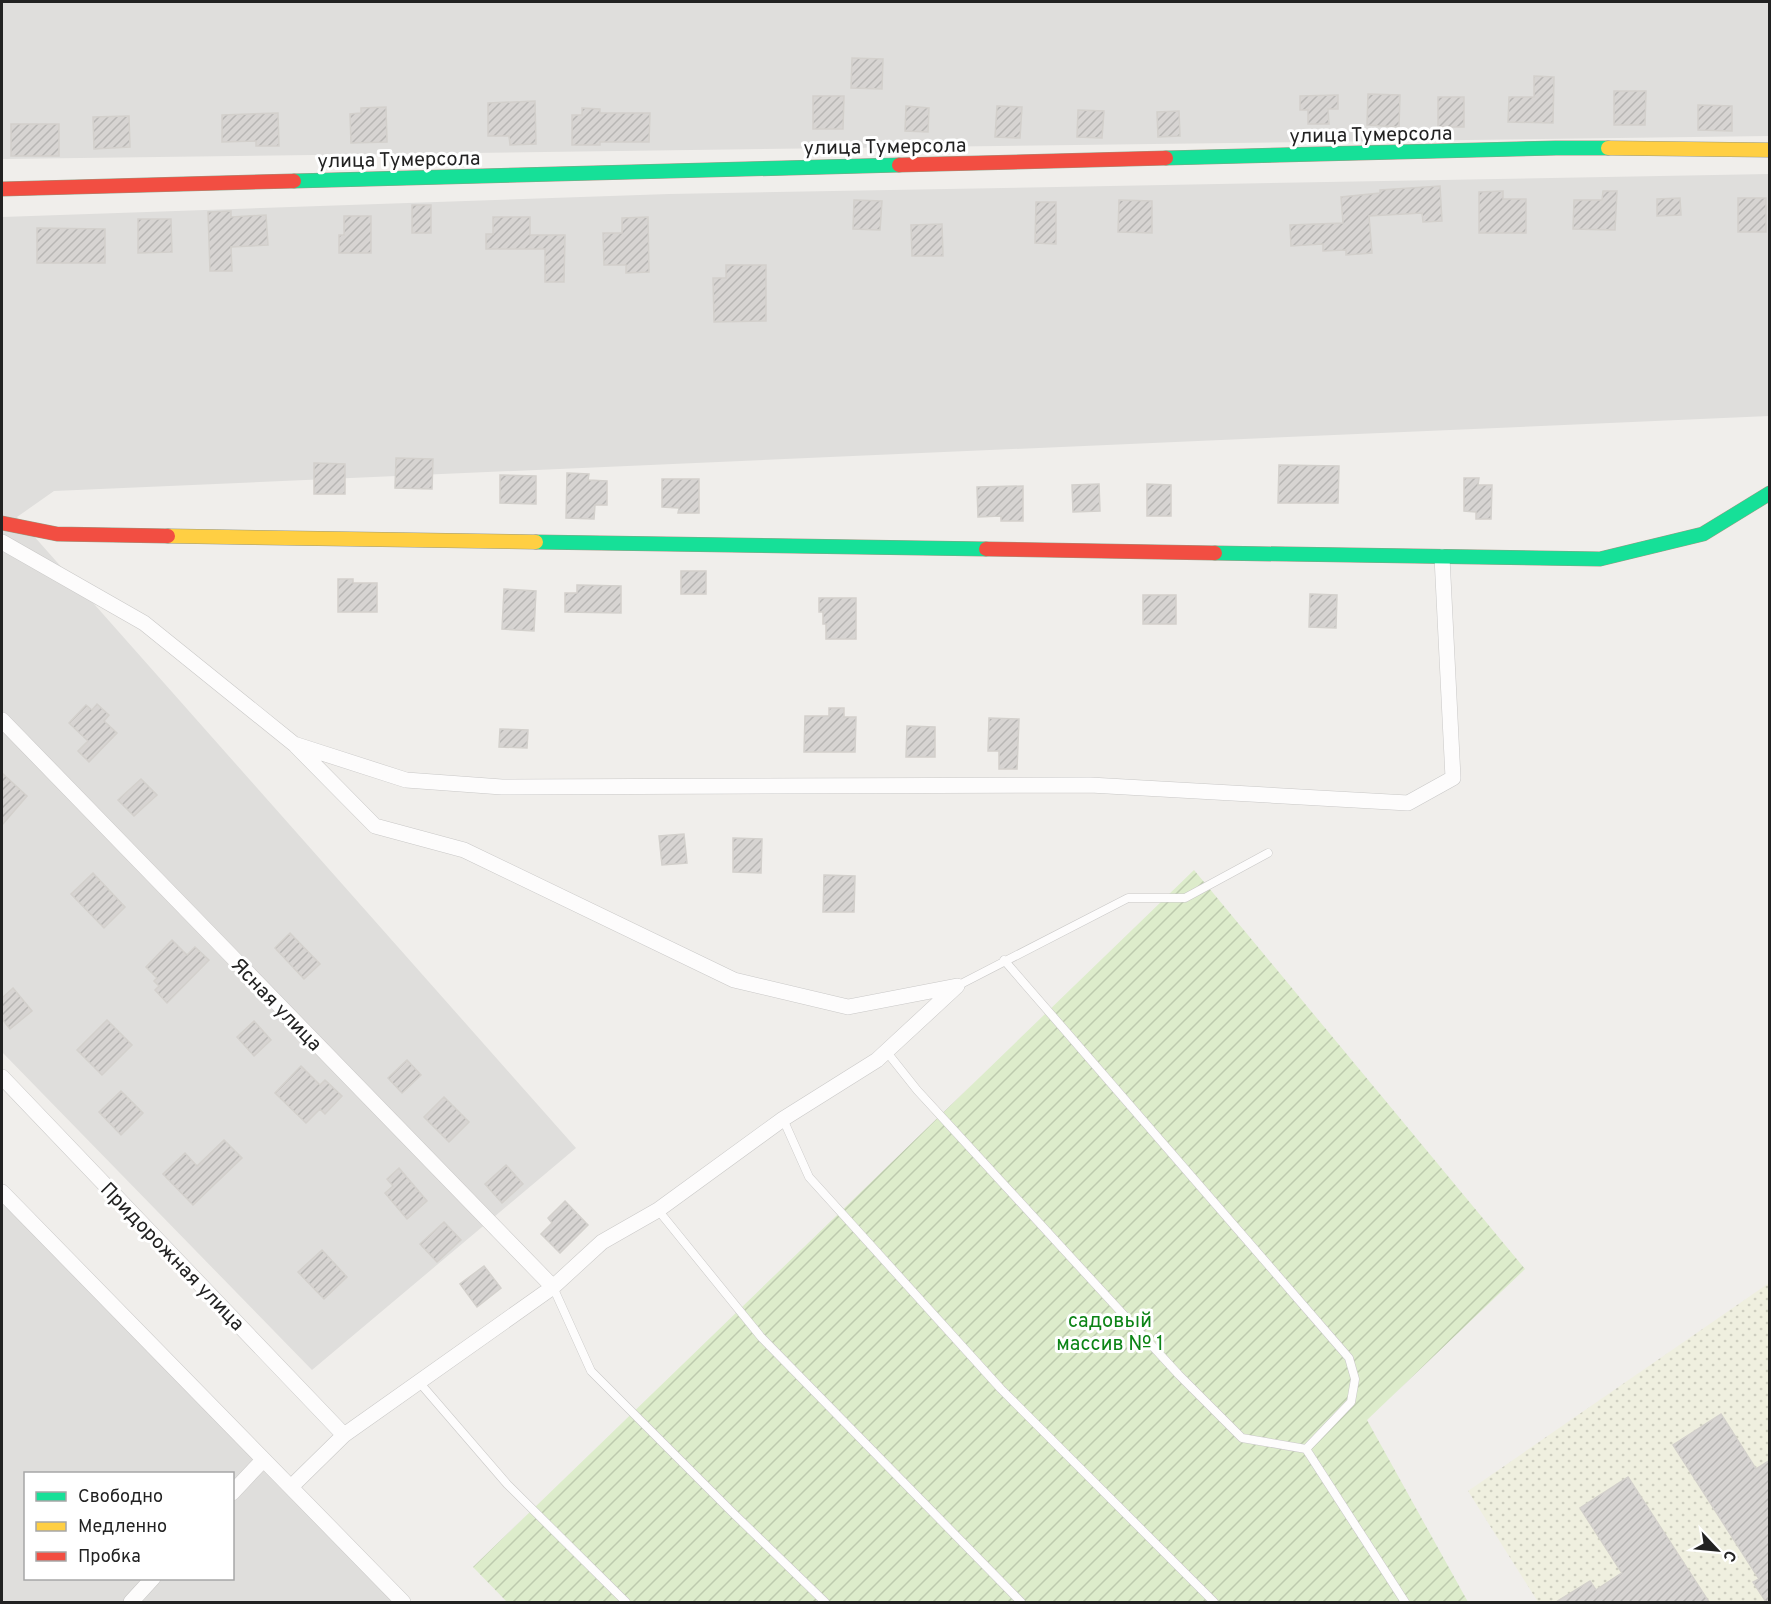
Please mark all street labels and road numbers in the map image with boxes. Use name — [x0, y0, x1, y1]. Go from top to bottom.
street label: улица Тумерсола — [1289, 122, 1453, 150]
street label: улица Тумерсола — [803, 134, 967, 162]
street label: улица Тумерсола — [317, 147, 481, 175]
street label: Ясная улица — [224, 953, 327, 1058]
street label: Придорожная улица — [94, 1177, 249, 1337]

